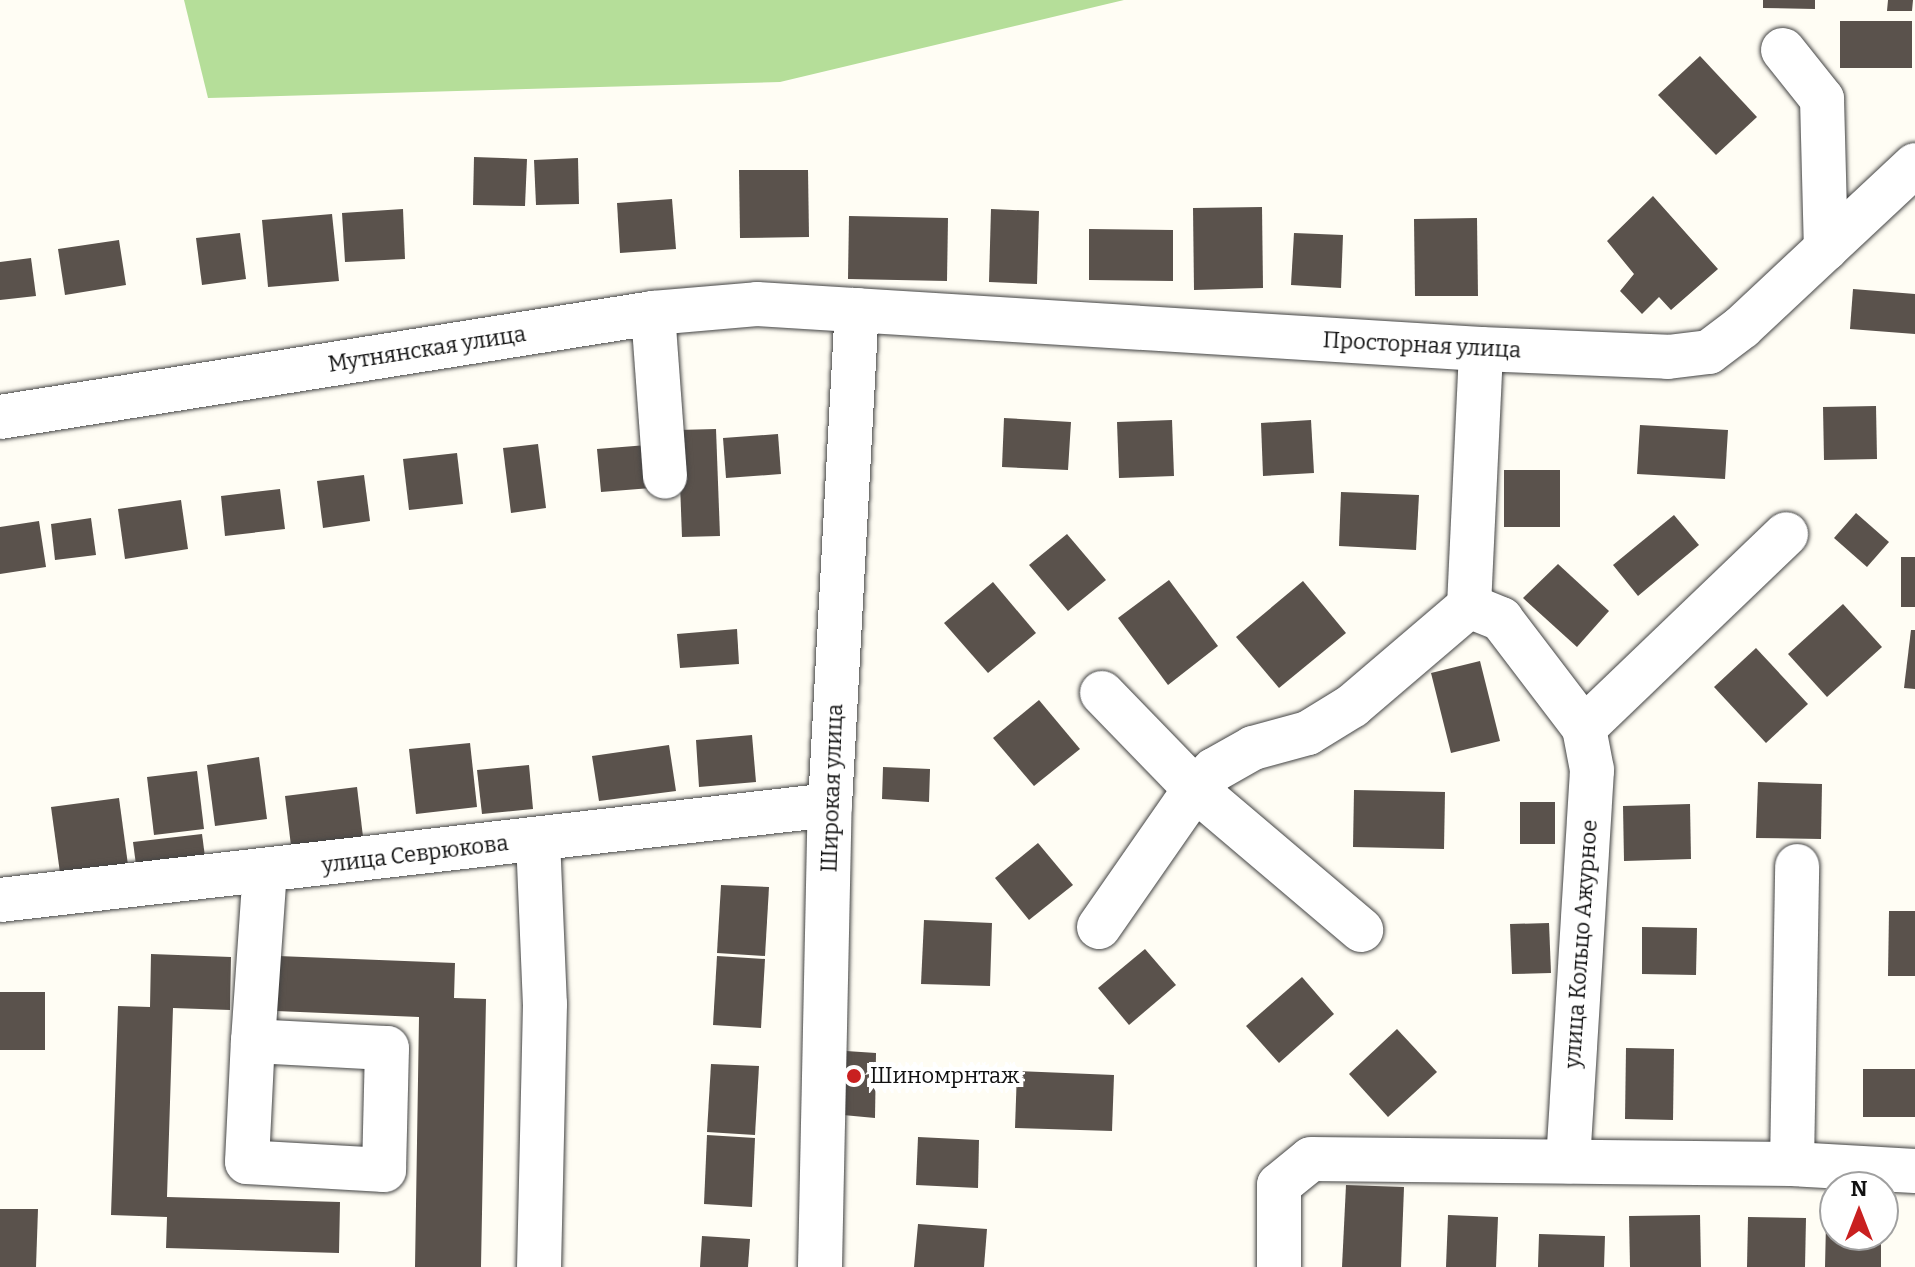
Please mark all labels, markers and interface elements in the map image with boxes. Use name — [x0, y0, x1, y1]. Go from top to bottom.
street label: Мутнянская улица — [326, 320, 528, 378]
street label: Просторная улица — [1322, 327, 1522, 363]
street label: Широкая улица — [816, 703, 848, 873]
street label: улица Кольцо Ажурное — [1559, 819, 1603, 1069]
street label: улица Севрюкова — [320, 829, 510, 879]
place label: Шиномрнтаж — [870, 1063, 1020, 1089]
marker: Шиномрнтаж — [845, 1067, 863, 1085]
north arrow — [1819, 1171, 1899, 1251]
text: N — [1851, 1175, 1867, 1202]

